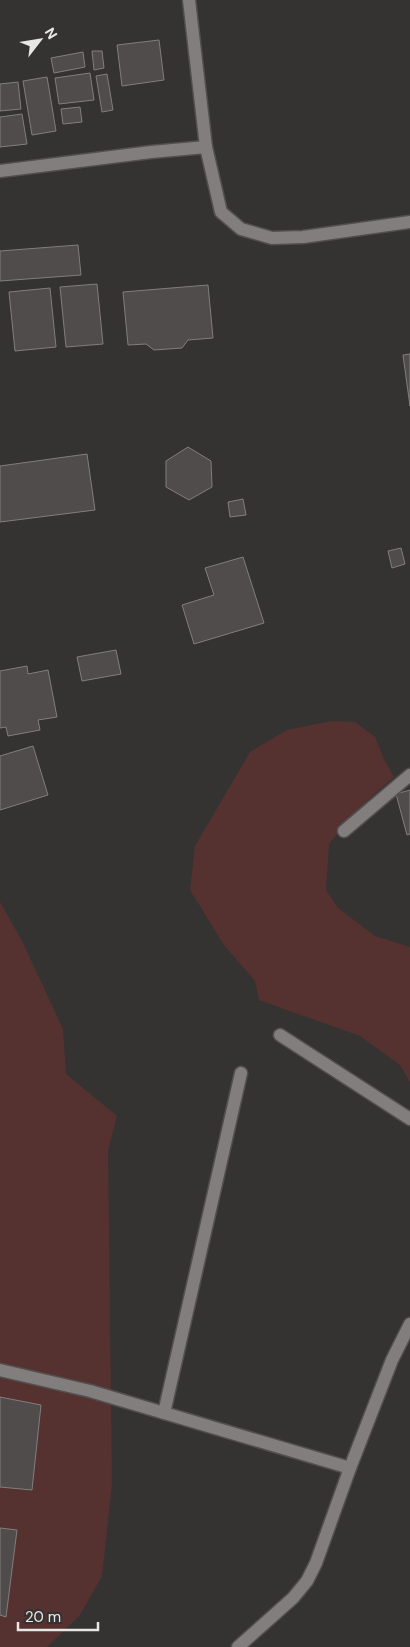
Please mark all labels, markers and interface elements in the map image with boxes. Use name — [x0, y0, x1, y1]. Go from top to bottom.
north arrow — [15, 15, 65, 65]
text: N — [41, 24, 61, 42]
scale bar — [18, 1600, 98, 1632]
text: 20 m — [25, 1607, 61, 1627]

